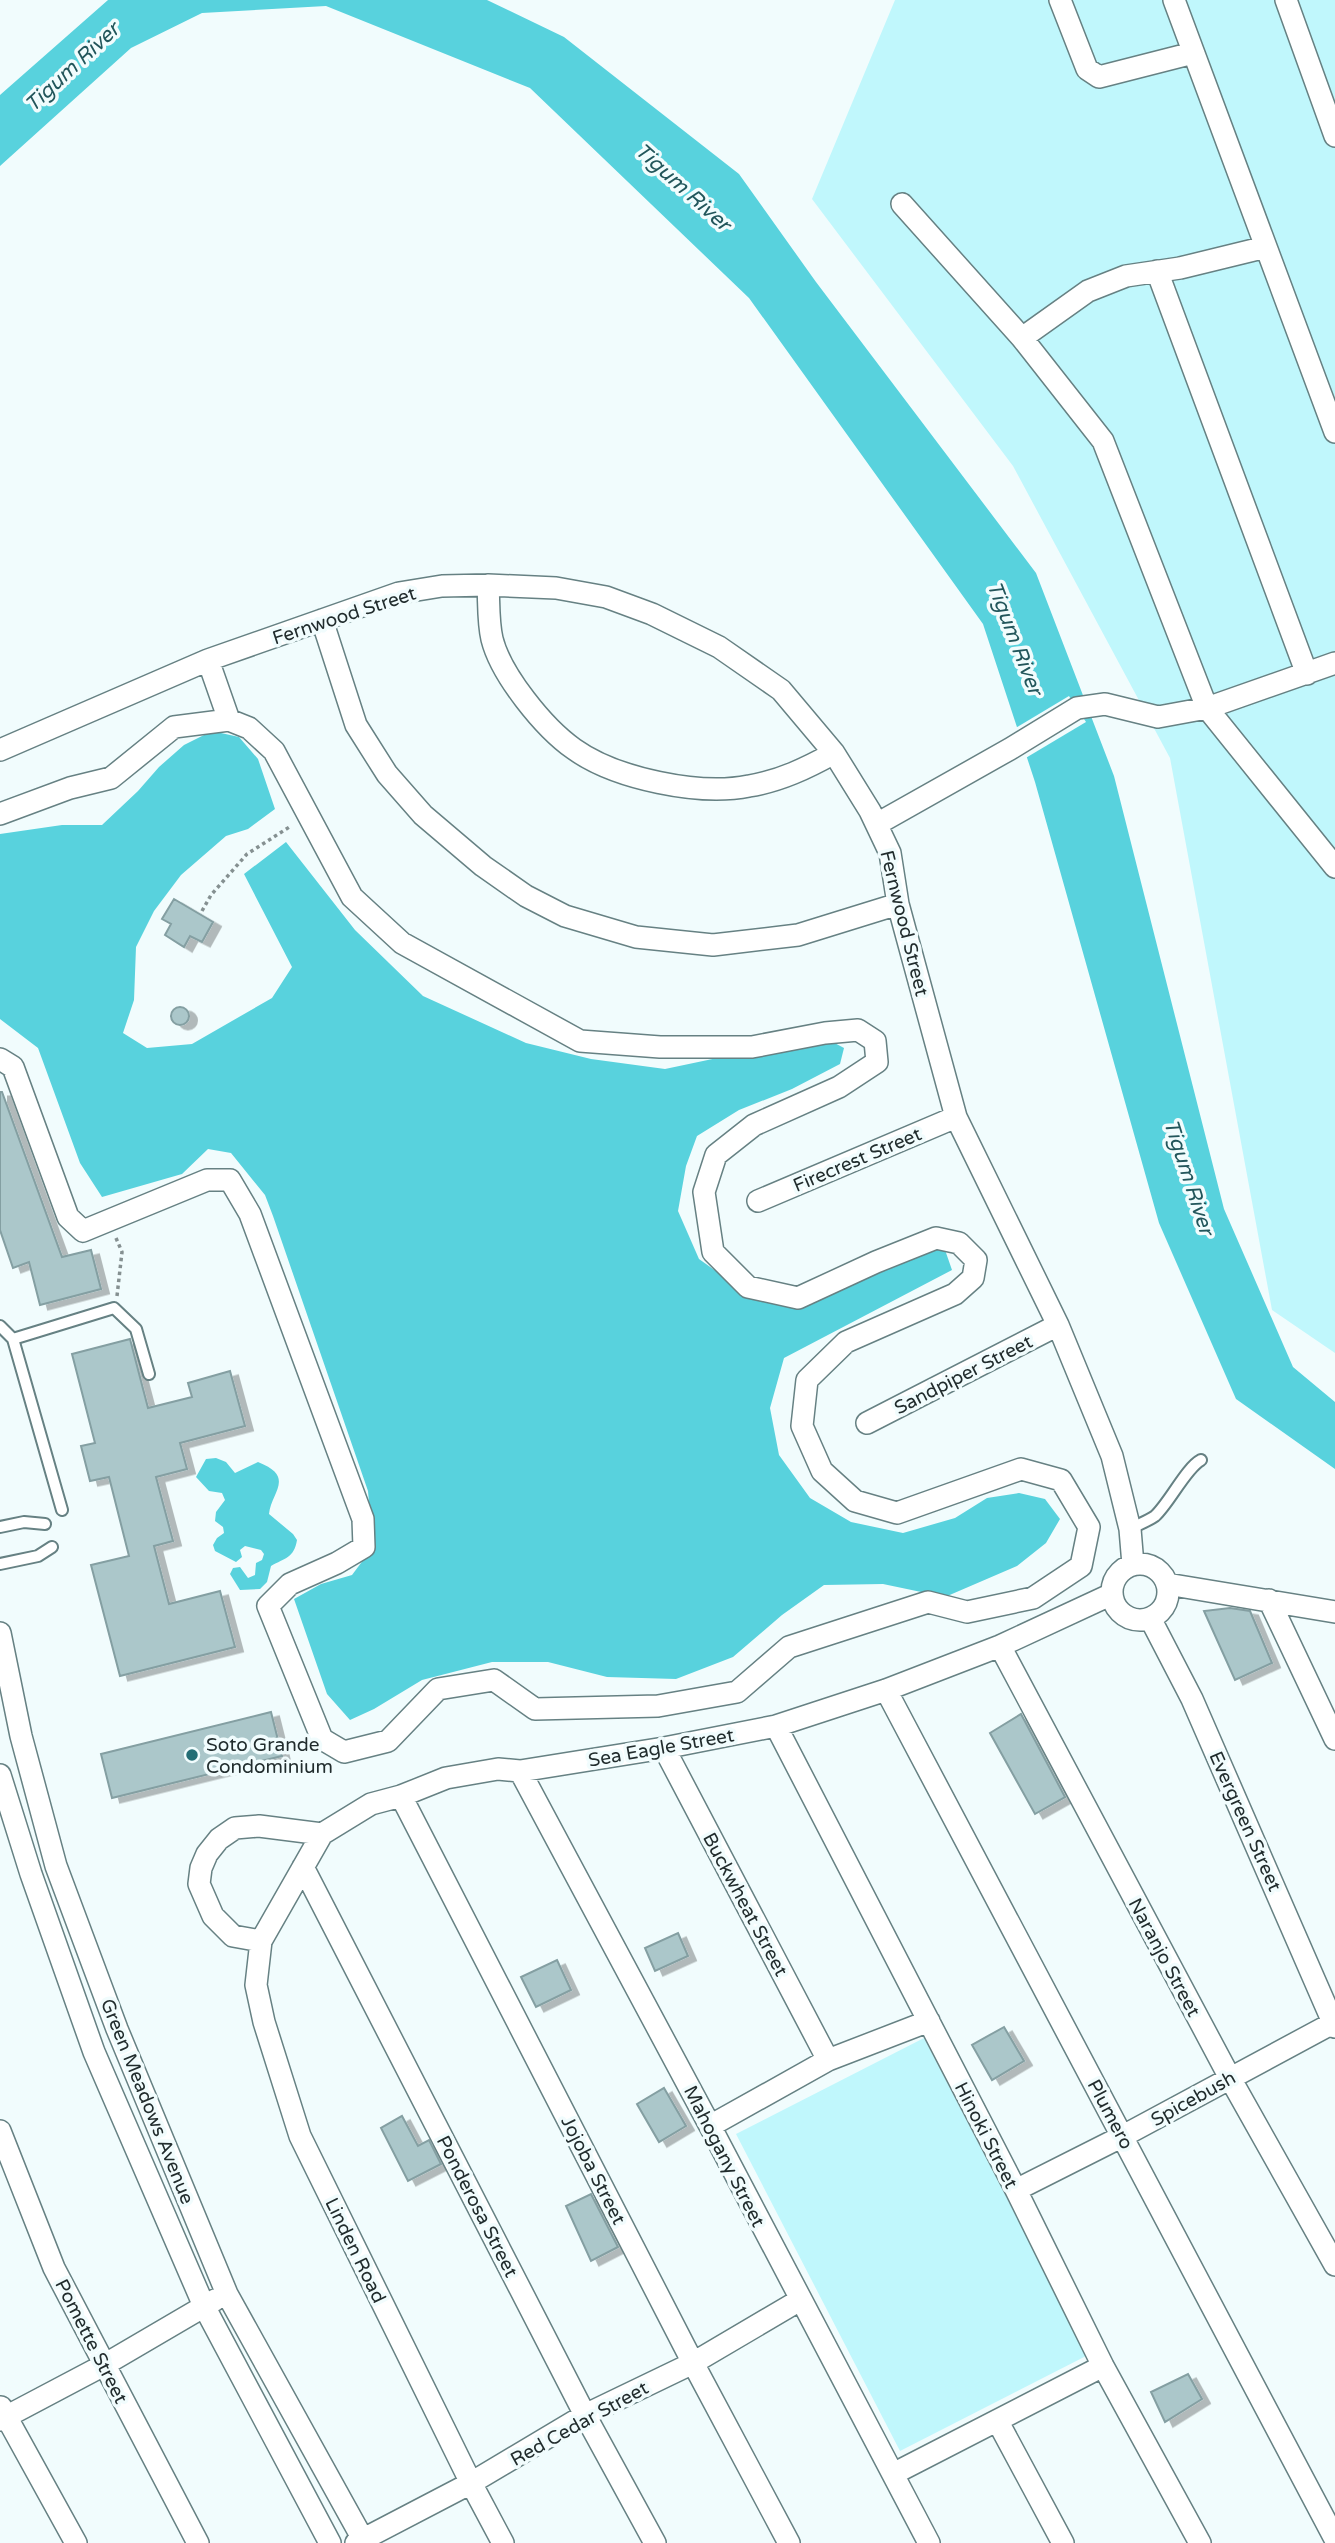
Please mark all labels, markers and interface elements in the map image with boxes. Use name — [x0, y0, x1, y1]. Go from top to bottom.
water label: Tigum River — [20, 15, 127, 117]
water label: Tigum River — [630, 138, 738, 239]
water label: Tigum River — [981, 578, 1049, 701]
street label: Fernwood Street — [270, 582, 419, 650]
street label: Fernwood Street — [875, 848, 933, 998]
water label: Tigum River — [1158, 1116, 1220, 1241]
street label: Firecrest Street — [790, 1123, 925, 1197]
street label: Sandpiper Street — [891, 1331, 1036, 1419]
street label: Sea Eagle Street — [587, 1724, 736, 1772]
place label: Soto Grande Condominium — [206, 1734, 333, 1778]
marker: Soto Grande Condominium — [184, 1747, 200, 1763]
street label: Evergreen Street — [1204, 1748, 1286, 1895]
street label: Buckwheat Street — [698, 1829, 792, 1980]
street label: Naranjo Street — [1124, 1894, 1205, 2021]
street label: Green Meadows Avenue — [96, 1996, 198, 2207]
street label: Spicebush — [1147, 2067, 1240, 2131]
street label: Plumero — [1083, 2076, 1138, 2153]
street label: Hinoki Street — [950, 2079, 1022, 2192]
street label: Mahogany Street — [679, 2082, 769, 2231]
street label: Jojoba Street — [556, 2113, 630, 2228]
street label: Ponderosa Street — [432, 2132, 522, 2281]
street label: Linden Road — [320, 2194, 390, 2307]
street label: Pomette Street — [50, 2276, 132, 2407]
street label: Red Cedar Street — [507, 2377, 652, 2471]

